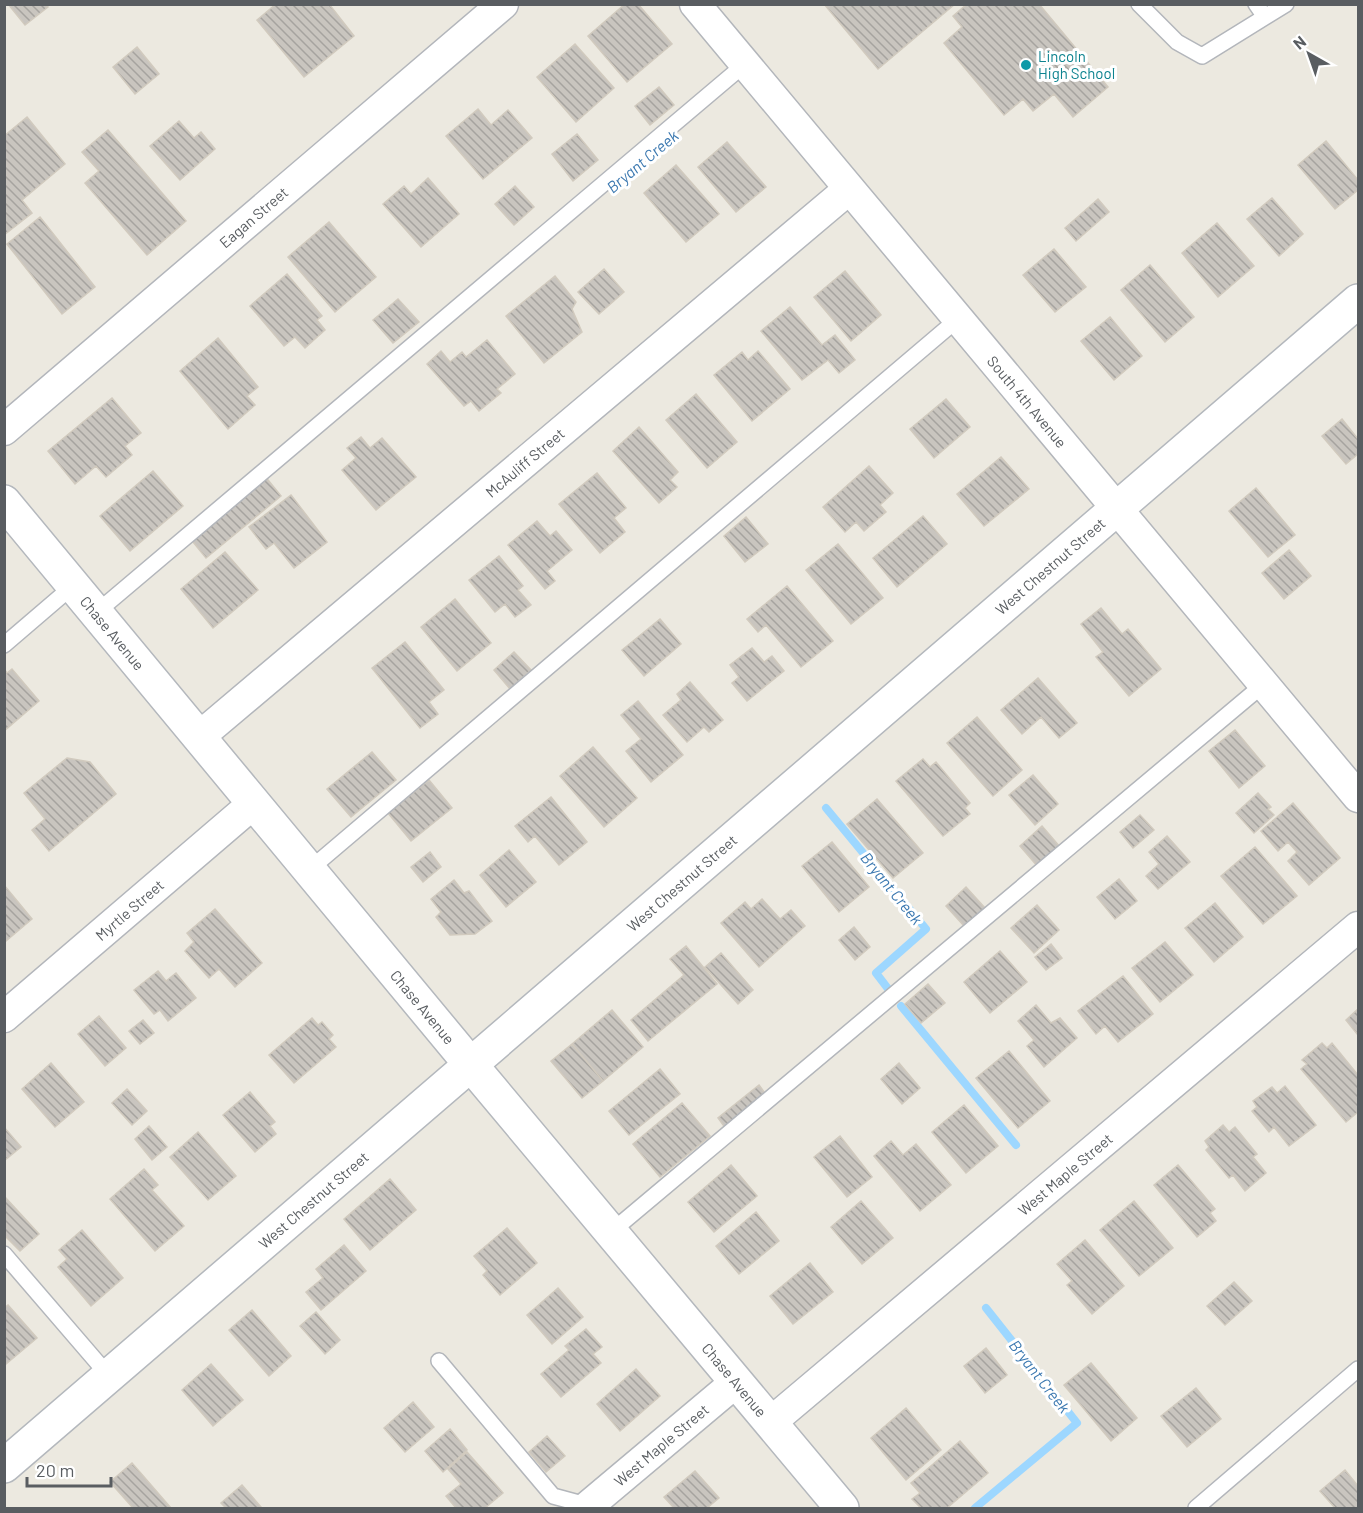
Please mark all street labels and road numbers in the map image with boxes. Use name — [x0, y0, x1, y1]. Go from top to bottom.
street label: Eagan Street — [215, 183, 291, 251]
street label: South 4th Avenue — [984, 352, 1071, 451]
street label: McAuliff Street — [482, 424, 568, 501]
street label: West Chestnut Street — [991, 514, 1109, 618]
street label: Chase Avenue — [77, 592, 148, 674]
street label: West Chestnut Street — [623, 831, 740, 935]
street label: Myrtle Street — [91, 875, 167, 944]
street label: Chase Avenue — [387, 966, 459, 1048]
street label: West Maple Street — [1014, 1129, 1116, 1219]
street label: West Chestnut Street — [255, 1148, 372, 1252]
street label: Chase Avenue — [699, 1339, 771, 1420]
street label: West Maple Street — [610, 1400, 712, 1490]

